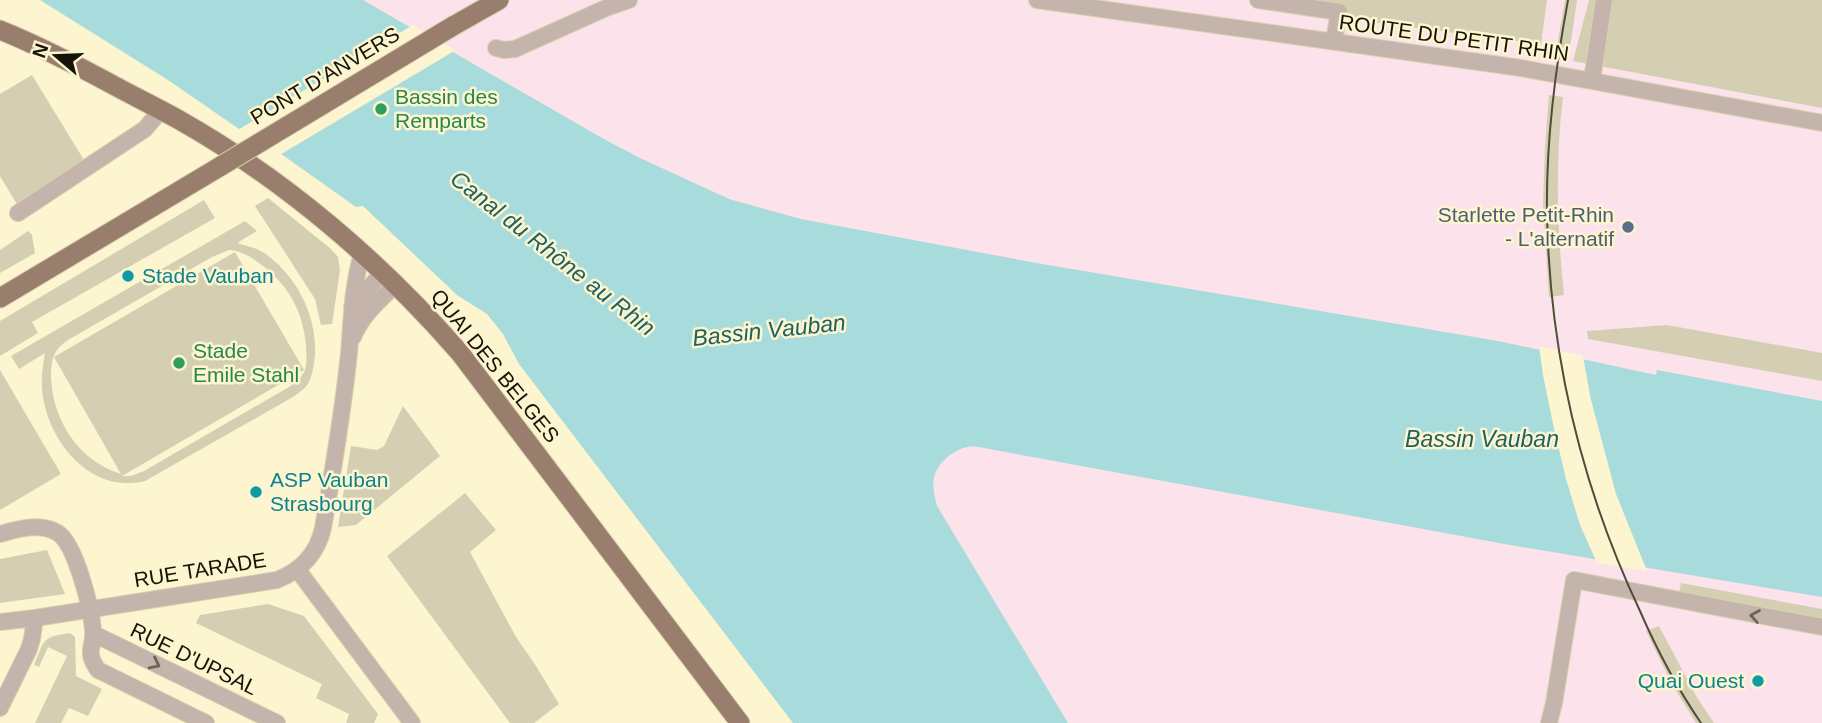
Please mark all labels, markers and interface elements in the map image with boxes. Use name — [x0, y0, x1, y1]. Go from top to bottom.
street label: ROUTE DU PETIT RHIN — [1338, 10, 1570, 65]
north arrow — [21, 21, 91, 91]
street label: PONT D'ANVERS — [246, 22, 403, 129]
text: N — [28, 41, 53, 61]
place label: Bassin des Remparts — [395, 85, 498, 132]
marker: Bassin des Remparts — [373, 101, 389, 117]
water label: Canal du Rhône au Rhin — [446, 165, 660, 341]
place label: Starlette Petit-Rhin - L'alternatif — [1438, 203, 1614, 250]
marker: Starlette Petit-Rhin - L'alternatif — [1620, 219, 1636, 235]
place label: Stade Vauban — [142, 264, 274, 287]
marker: Stade Vauban — [120, 268, 136, 284]
street label: QUAI DES BELGES — [427, 285, 564, 447]
water label: Bassin Vauban — [691, 309, 847, 351]
place label: Stade Emile Stahl — [193, 339, 299, 386]
marker: Stade Emile Stahl — [171, 355, 187, 371]
water label: Bassin Vauban — [1405, 426, 1559, 452]
place label: ASP Vauban Strasbourg — [270, 468, 388, 515]
marker: ASP Vauban Strasbourg — [248, 484, 264, 500]
street label: RUE TARADE — [132, 548, 268, 591]
one-way arrow — [1749, 609, 1761, 624]
street label: RUE D'UPSAL — [127, 618, 261, 699]
one-way arrow — [148, 655, 160, 669]
place label: Quai Ouest — [1638, 669, 1744, 692]
marker: Quai Ouest — [1750, 673, 1766, 689]

